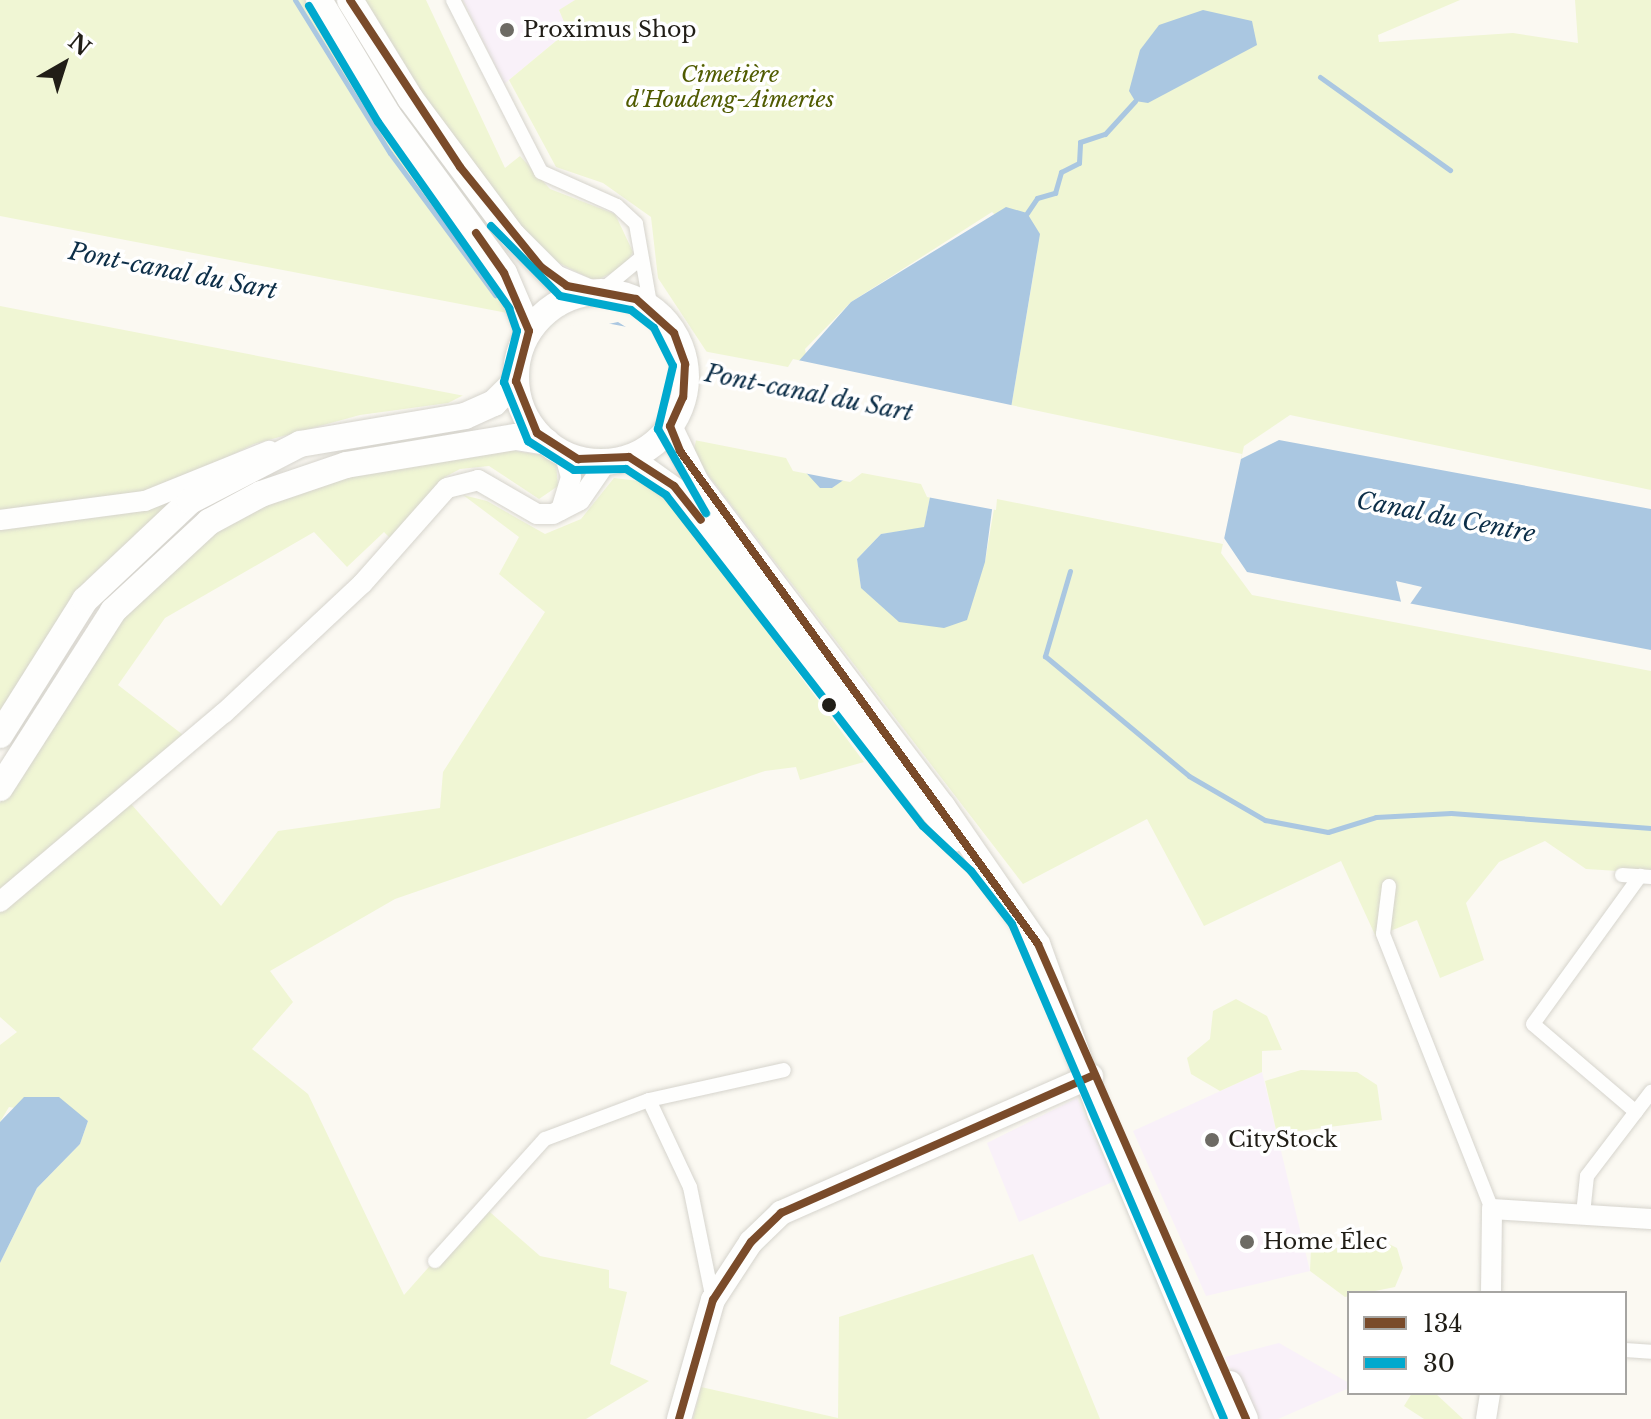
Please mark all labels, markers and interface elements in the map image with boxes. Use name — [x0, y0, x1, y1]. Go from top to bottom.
place label: Proximus Shop — [523, 17, 696, 43]
marker: Proximus Shop — [498, 21, 516, 39]
north arrow — [24, 24, 104, 104]
text: N — [63, 28, 96, 62]
park label: Cimetière d'Houdeng-Aimeries — [626, 61, 834, 112]
water label: Pont-canal du Sart — [66, 237, 280, 305]
water label: Pont-canal du Sart — [702, 359, 916, 427]
water label: Canal du Centre — [1353, 485, 1539, 549]
unlabelled marker — [821, 697, 837, 713]
place label: CityStock — [1228, 1127, 1338, 1153]
marker: CityStock — [1203, 1131, 1221, 1149]
place label: Home Élec — [1263, 1229, 1387, 1255]
marker: Home Élec — [1238, 1233, 1256, 1251]
legend — [1347, 1291, 1627, 1395]
text: 134 — [1423, 1309, 1463, 1338]
text: 30 — [1423, 1349, 1455, 1378]

